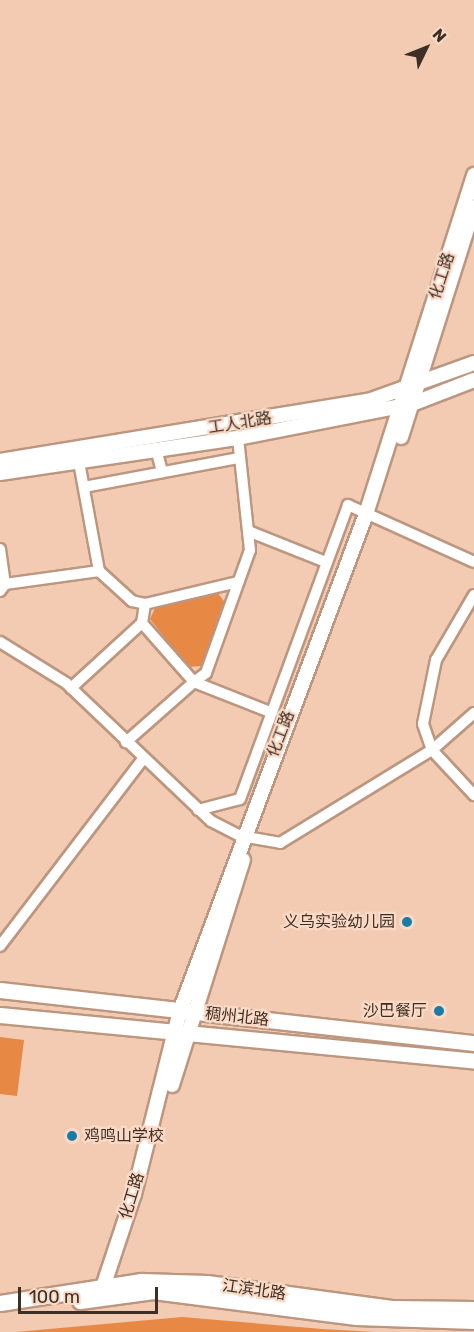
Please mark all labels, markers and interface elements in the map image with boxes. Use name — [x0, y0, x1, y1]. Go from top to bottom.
north arrow — [396, 18, 456, 78]
text: N — [429, 25, 450, 46]
street label: 化工路 — [425, 250, 459, 302]
street label: 工人北路 — [207, 409, 273, 437]
street label: 化工路 — [263, 708, 299, 760]
place label: 义乌实验幼儿园 — [283, 912, 395, 932]
marker: 义乌实验幼儿园 — [400, 915, 414, 929]
place label: 沙巴餐厅 — [363, 1001, 427, 1021]
street label: 稠州北路 — [204, 1004, 270, 1030]
marker: 沙巴餐厅 — [432, 1004, 446, 1018]
place label: 鸡鸣山学校 — [84, 1126, 164, 1146]
marker: 鸡鸣山学校 — [65, 1129, 79, 1143]
street label: 化工路 — [116, 1170, 148, 1222]
scale bar — [21, 1275, 160, 1313]
street label: 江滨北路 — [221, 1276, 287, 1304]
text: 100 m — [29, 1286, 80, 1308]

